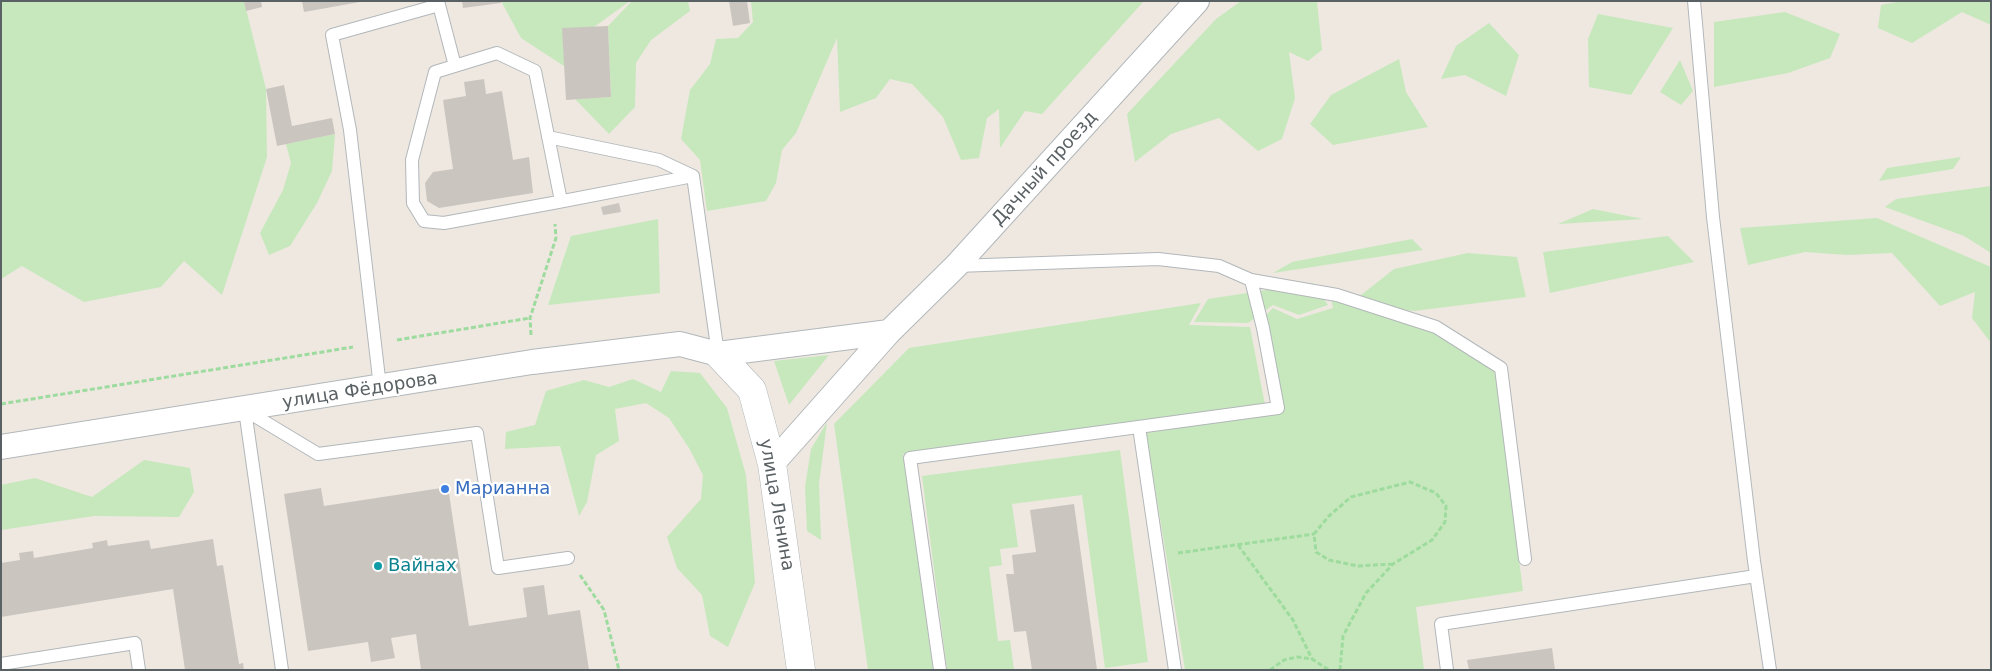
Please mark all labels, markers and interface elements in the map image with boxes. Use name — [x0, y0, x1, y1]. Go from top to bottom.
street label: Дачный проезд — [988, 107, 1102, 231]
street label: улица Фёдорова — [281, 368, 439, 414]
street label: улица Ленина — [754, 437, 798, 573]
place label: Марианна — [455, 478, 550, 500]
marker: Марианна — [439, 483, 451, 495]
place label: Вайнах — [388, 555, 457, 577]
marker: Вайнах — [372, 560, 384, 572]

